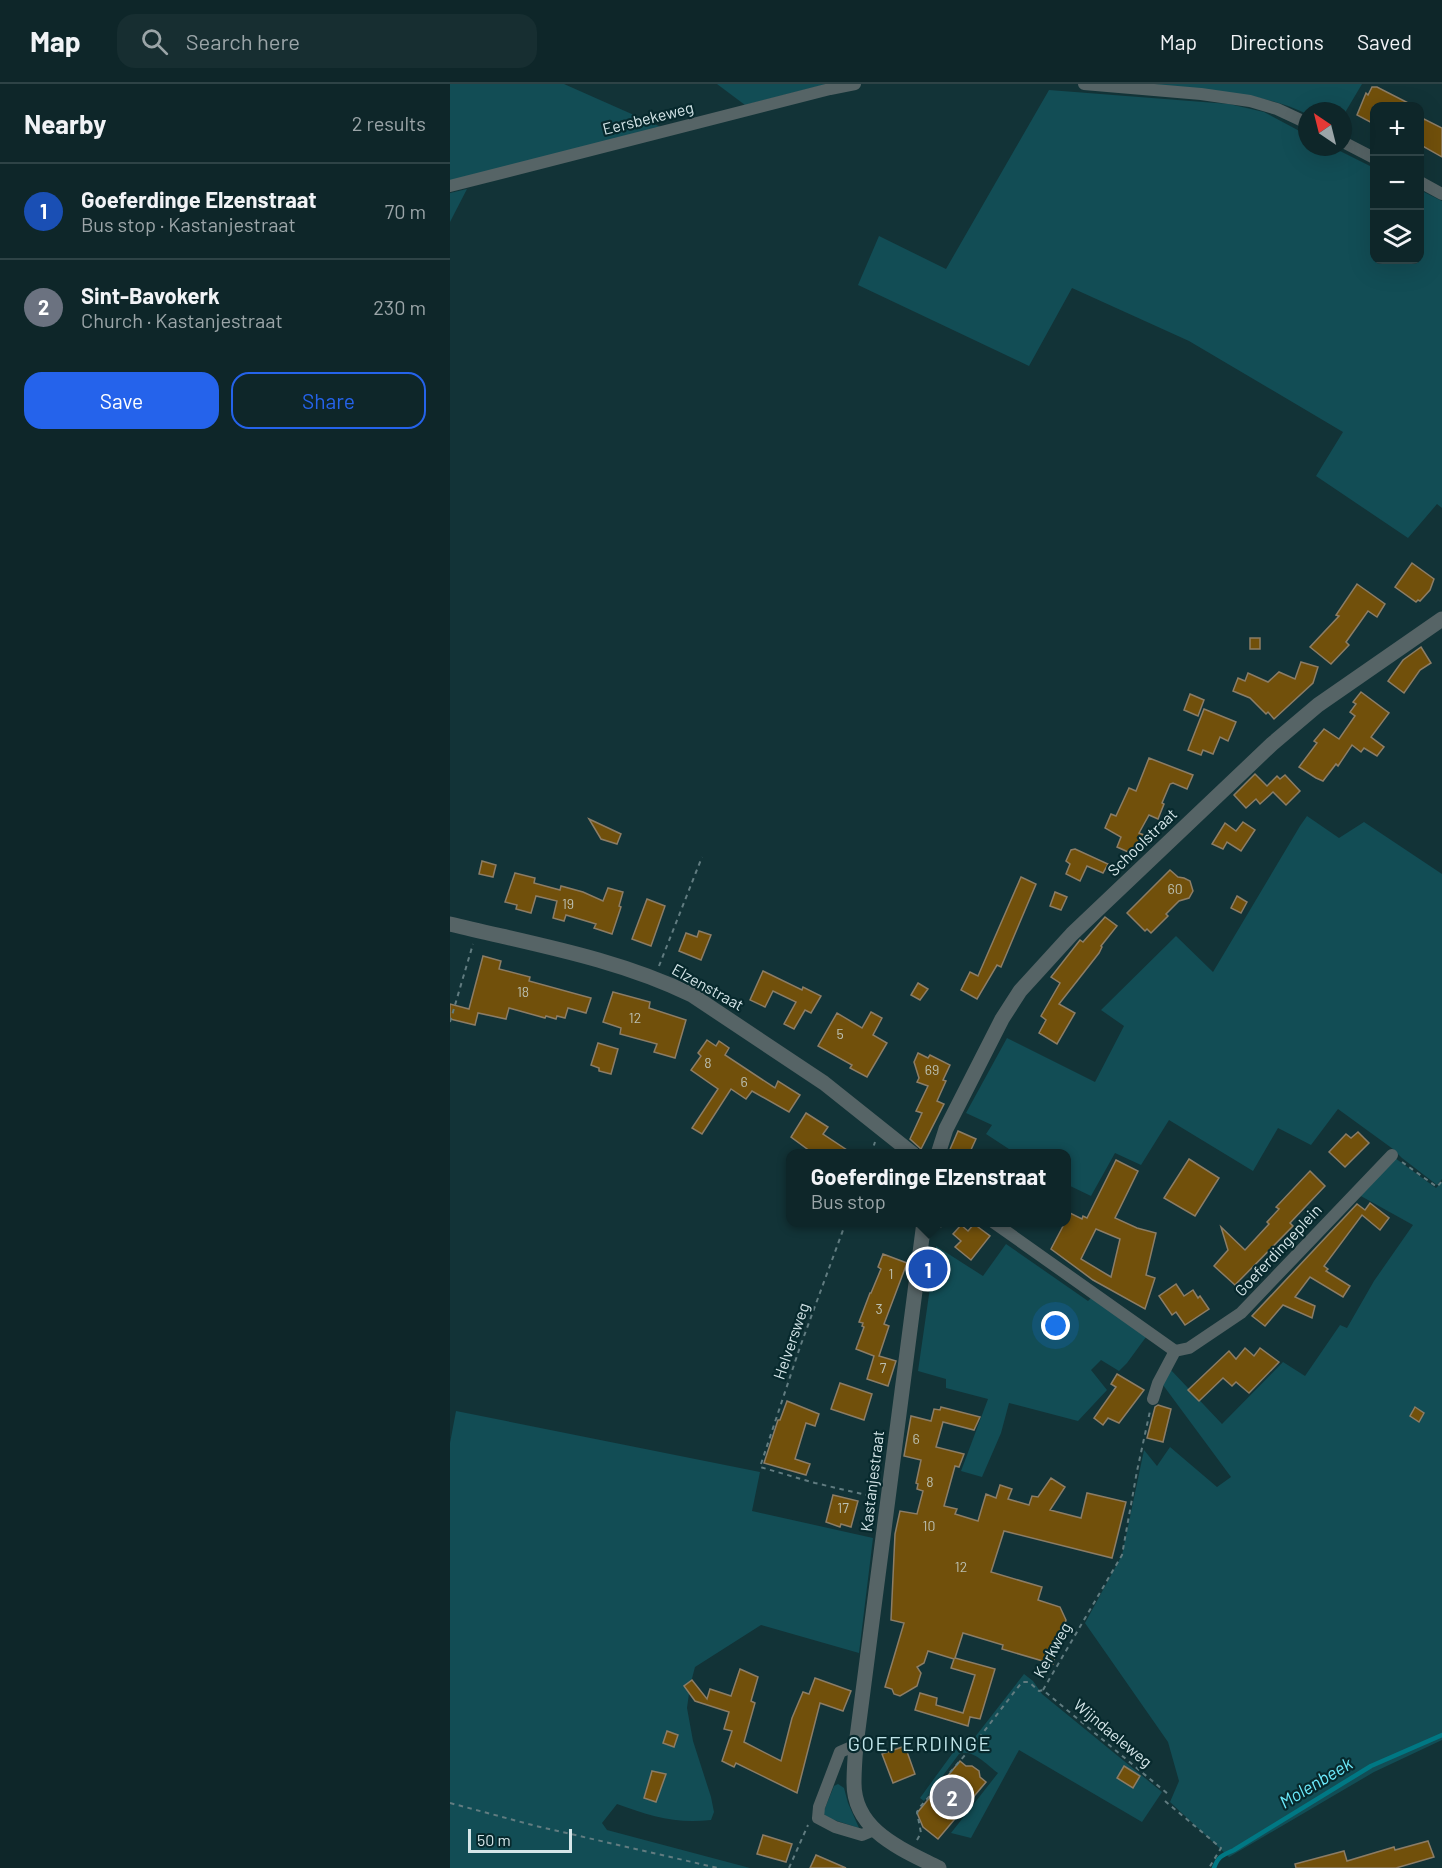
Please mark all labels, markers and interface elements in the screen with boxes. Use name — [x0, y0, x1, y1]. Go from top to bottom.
search box — [117, 14, 537, 68]
text: Map — [30, 24, 81, 58]
icon: search — [138, 25, 171, 58]
text: Search here — [186, 28, 300, 54]
text: Map — [1160, 29, 1197, 54]
text: Directions — [1230, 29, 1324, 54]
text: Saved — [1357, 29, 1412, 54]
street label: Eersbekeweg — [600, 97, 695, 138]
north arrow — [1298, 102, 1352, 156]
map controls — [1370, 102, 1424, 264]
button: + — [1370, 102, 1424, 156]
text: Nearby — [24, 108, 106, 139]
text: 2 results — [352, 111, 426, 135]
button: − — [1370, 156, 1424, 210]
text: Goeferdinge Elzenstraat — [81, 186, 317, 212]
text: 1 — [40, 199, 47, 223]
text: 70 m — [385, 199, 426, 223]
button: layers — [1370, 210, 1424, 264]
text: Bus stop · Kastanjestraat — [81, 212, 296, 236]
text: Sint-Bavokerk — [81, 282, 220, 308]
text: 2 — [38, 295, 49, 319]
text: 230 m — [373, 295, 426, 319]
text: Church · Kastanjestraat — [81, 308, 283, 332]
button: Save — [24, 372, 219, 429]
button: Share — [231, 372, 426, 429]
street label: Schoolstraat — [1103, 804, 1180, 879]
house number: 60 — [1167, 880, 1183, 897]
house number: 19 — [562, 895, 574, 912]
street label: Elzenstraat — [669, 959, 747, 1014]
house number: 18 — [517, 983, 529, 1000]
house number: 12 — [629, 1009, 641, 1026]
house number: 5 — [836, 1025, 844, 1042]
house number: 8 — [704, 1054, 712, 1071]
house number: 69 — [925, 1061, 939, 1078]
house number: 6 — [740, 1073, 748, 1090]
popup — [786, 1149, 1071, 1227]
text: Goeferdinge Elzenstraat — [811, 1163, 1046, 1189]
text: Bus stop — [811, 1189, 886, 1213]
street label: Goeferdingeplein — [1230, 1200, 1325, 1299]
pin: 1 — [908, 1246, 948, 1292]
house number: 1 — [889, 1265, 893, 1282]
street label: Helversweg — [769, 1300, 813, 1382]
house number: 3 — [875, 1300, 883, 1317]
your location — [1041, 1311, 1070, 1340]
house number: 7 — [880, 1359, 887, 1376]
street label: Kastanjestraat — [856, 1429, 887, 1533]
house number: 6 — [912, 1430, 920, 1447]
house number: 8 — [926, 1473, 934, 1490]
house number: 17 — [837, 1499, 849, 1516]
house number: 10 — [923, 1517, 935, 1534]
house number: 12 — [955, 1558, 967, 1575]
street label: Kerkweg — [1029, 1619, 1074, 1681]
street label: Wijndaeleweg — [1070, 1694, 1156, 1771]
district label: GOEFERDINGE — [848, 1731, 992, 1755]
water label: Molenbeek — [1275, 1752, 1356, 1813]
pin: 2 — [932, 1774, 972, 1820]
scale bar — [468, 1826, 572, 1854]
text: 50 m — [477, 1830, 511, 1849]

